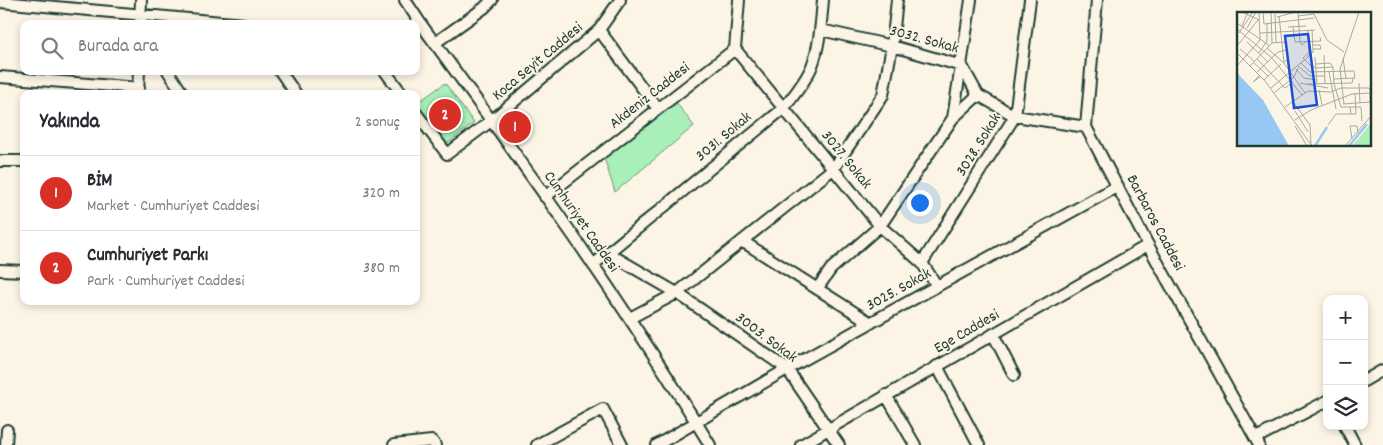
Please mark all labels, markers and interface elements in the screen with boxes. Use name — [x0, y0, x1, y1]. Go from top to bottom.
inset map — [1237, 12, 1370, 146]
street label: Koca Seyit Caddesi — [488, 17, 588, 107]
search box — [20, 20, 420, 75]
street label: 3032. Sokak — [887, 20, 961, 60]
icon: search — [38, 34, 66, 62]
text: Burada ara — [78, 34, 158, 61]
street label: Akdeniz Caddesi — [605, 57, 695, 135]
pin: 2 — [429, 96, 461, 134]
street label: 3031. Sokak — [691, 106, 757, 168]
text: Yakında — [40, 108, 99, 138]
pin: 1 — [499, 108, 531, 146]
street label: 3028. Sokak — [951, 109, 1007, 181]
text: 2 sonuç — [355, 111, 400, 134]
street label: 3027. Sokak — [815, 126, 877, 194]
street label: Cumhuriyet Caddesi — [537, 167, 625, 277]
text: BİM — [87, 168, 112, 195]
street label: Barbaros Caddesi — [1120, 171, 1190, 275]
text: 1 — [54, 182, 58, 205]
text: 320 m — [363, 182, 400, 205]
your location — [907, 190, 933, 216]
text: Market · Cumhuriyet Caddesi — [87, 195, 259, 218]
text: Cumhuriyet Parkı — [87, 243, 208, 270]
text: 2 — [53, 257, 60, 280]
text: 380 m — [363, 257, 400, 280]
street label: 3025. Sokak — [862, 263, 936, 317]
text: Park · Cumhuriyet Caddesi — [87, 270, 244, 293]
map controls — [1323, 295, 1368, 430]
button: + — [1323, 295, 1368, 340]
street label: Ege Caddesi — [930, 304, 1004, 360]
street label: 3003. Sokak — [730, 307, 802, 369]
button: − — [1323, 340, 1368, 385]
button: layers — [1323, 385, 1368, 430]

